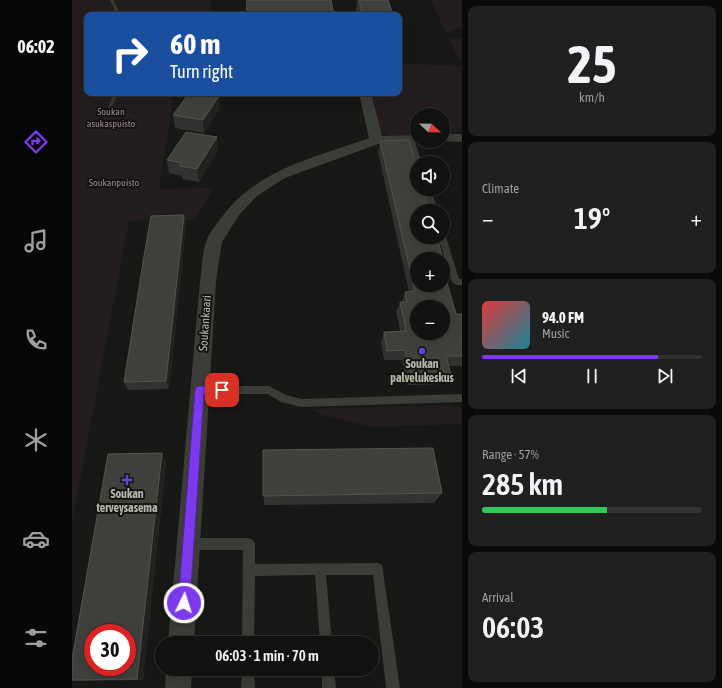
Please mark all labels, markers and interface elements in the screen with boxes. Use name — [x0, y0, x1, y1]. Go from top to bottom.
icon: right — [104, 28, 156, 80]
text: 60 m — [170, 28, 220, 60]
text: 25 — [568, 34, 616, 94]
text: 06:02 — [17, 36, 55, 57]
text: Turn right — [170, 61, 233, 82]
text: km/h — [579, 90, 605, 105]
park label: Soukan asukaspuisto — [87, 106, 136, 129]
north arrow — [410, 108, 450, 148]
map controls — [410, 108, 450, 340]
icon: directions — [22, 128, 50, 156]
button: sound — [410, 156, 450, 196]
park label: Soukanpuisto — [89, 177, 140, 188]
text: Climate — [482, 181, 519, 196]
text: 19° — [574, 201, 610, 235]
button: search — [410, 204, 450, 244]
text: − — [482, 205, 493, 231]
text: + — [691, 205, 702, 231]
icon: music — [22, 227, 50, 255]
button: + — [410, 252, 450, 292]
street label: Soukankaari — [196, 295, 214, 351]
button: − — [410, 300, 450, 340]
text: 94.0 FM — [542, 309, 584, 326]
icon: phone — [22, 326, 50, 354]
text: Music — [542, 326, 569, 341]
marker: Soukan palvelukeskus — [417, 346, 427, 356]
place label: Soukan palvelukeskus — [390, 357, 455, 385]
icon: previous — [508, 365, 530, 387]
icon: pause — [581, 365, 603, 387]
icon: next — [654, 365, 676, 387]
pin — [205, 373, 239, 407]
icon: arrive — [211, 379, 233, 401]
icon: climate — [22, 426, 50, 454]
text: Range · 57% — [482, 447, 539, 462]
text: 285 km — [482, 467, 563, 501]
marker: Soukan terveysasema — [121, 474, 133, 486]
place label: Soukan terveysasema — [95, 487, 158, 515]
icon: car — [22, 525, 50, 553]
position arrow — [163, 582, 205, 624]
text: Arrival — [482, 590, 514, 605]
text: 06:03 — [482, 610, 544, 644]
icon: filters — [22, 624, 50, 652]
speed limit sign: 30 — [84, 624, 136, 676]
text: 06:03 · 1 min · 70 m — [215, 647, 319, 664]

